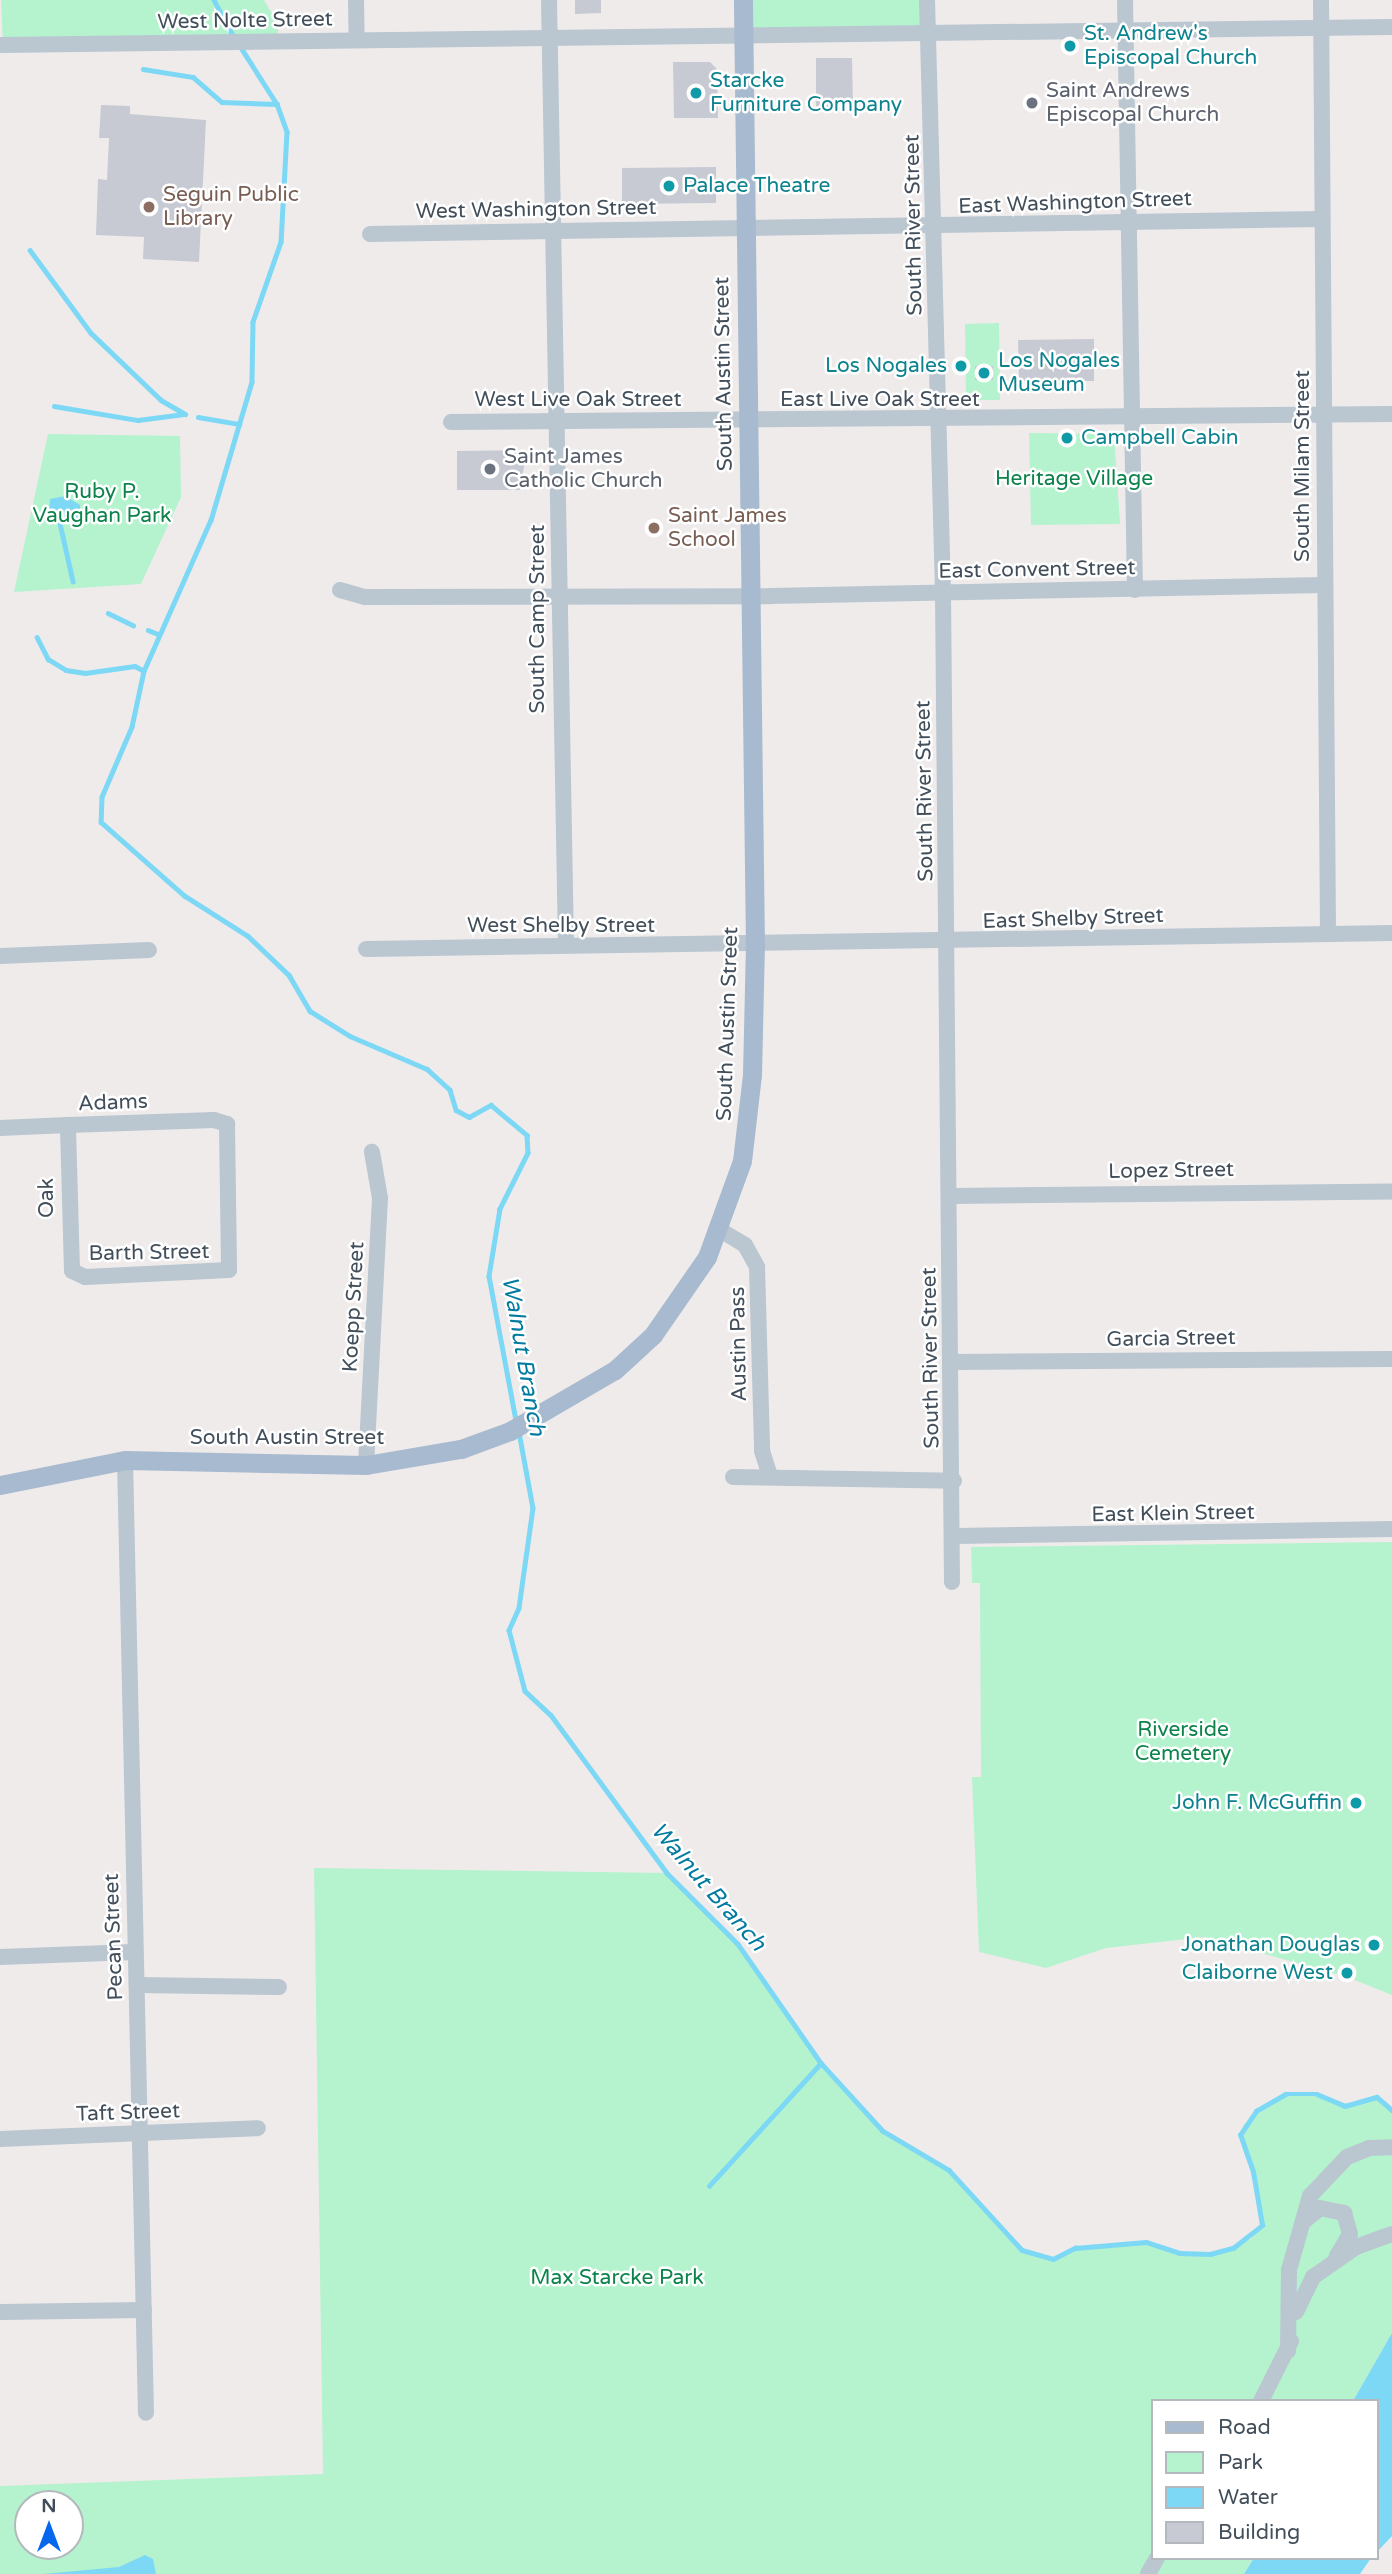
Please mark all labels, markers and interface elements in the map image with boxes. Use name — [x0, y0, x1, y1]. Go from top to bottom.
street label: West Nolte Street — [157, 7, 333, 35]
place label: St. Andrew's Episcopal Church — [1084, 21, 1257, 71]
marker: St. Andrew's Episcopal Church — [1062, 38, 1078, 54]
place label: Starcke Furniture Company — [710, 68, 902, 118]
place label: Saint Andrews Episcopal Church — [1046, 78, 1219, 128]
marker: Starcke Furniture Company — [688, 85, 704, 101]
marker: Saint Andrews Episcopal Church — [1024, 95, 1040, 111]
street label: South River Street — [900, 134, 928, 316]
place label: Palace Theatre — [683, 173, 830, 199]
marker: Palace Theatre — [661, 178, 677, 194]
place label: Seguin Public Library — [163, 182, 299, 232]
street label: East Washington Street — [958, 186, 1192, 220]
street label: West Washington Street — [415, 195, 657, 225]
marker: Seguin Public Library — [141, 199, 157, 215]
street label: South Austin Street — [710, 277, 738, 471]
place label: Los Nogales Museum — [998, 348, 1120, 398]
place label: Los Nogales — [825, 353, 947, 379]
marker: Los Nogales — [953, 358, 969, 374]
marker: Los Nogales Museum — [976, 365, 992, 381]
street label: South Milam Street — [1290, 370, 1316, 562]
street label: West Live Oak Street — [475, 387, 681, 413]
street label: East Live Oak Street — [780, 387, 980, 413]
place label: Campbell Cabin — [1081, 425, 1239, 451]
marker: Campbell Cabin — [1059, 430, 1075, 446]
place label: Saint James Catholic Church — [504, 444, 663, 494]
marker: Saint James Catholic Church — [482, 461, 498, 477]
park label: Heritage Village — [995, 466, 1153, 492]
park label: Ruby P. Vaughan Park — [33, 479, 171, 529]
place label: Saint James School — [668, 503, 787, 553]
marker: Saint James School — [646, 520, 662, 536]
street label: South Camp Street — [525, 524, 551, 714]
street label: East Convent Street — [938, 556, 1136, 584]
street label: South River Street — [911, 700, 939, 882]
street label: East Shelby Street — [982, 903, 1164, 935]
street label: West Shelby Street — [467, 913, 655, 939]
street label: South Austin Street — [712, 926, 744, 1122]
street label: Adams — [78, 1089, 148, 1117]
street label: Lopez Street — [1108, 1157, 1234, 1185]
street label: Oak — [34, 1178, 60, 1218]
street label: Barth Street — [88, 1239, 210, 1267]
street label: Koepp Street — [338, 1241, 370, 1373]
street label: South River Street — [917, 1267, 945, 1449]
water label: Walnut Branch — [495, 1274, 551, 1438]
street label: Austin Pass — [725, 1286, 753, 1402]
street label: Garcia Street — [1106, 1325, 1236, 1353]
street label: South Austin Street — [190, 1425, 384, 1451]
street label: East Klein Street — [1091, 1500, 1255, 1528]
park label: Riverside Cemetery — [1135, 1717, 1231, 1767]
place label: John F. McGuffin — [1172, 1790, 1342, 1816]
marker: John F. McGuffin — [1348, 1795, 1364, 1811]
water label: Walnut Branch — [645, 1817, 771, 1957]
street label: Pecan Street — [99, 1873, 129, 2001]
place label: Jonathan Douglas — [1181, 1932, 1360, 1958]
marker: Jonathan Douglas — [1366, 1937, 1382, 1953]
place label: Claiborne West — [1182, 1960, 1333, 1986]
marker: Claiborne West — [1339, 1965, 1355, 1981]
street label: Taft Street — [76, 2099, 180, 2127]
park label: Max Starcke Park — [530, 2265, 704, 2291]
legend — [1150, 2399, 1378, 2560]
text: Road — [1218, 2415, 1271, 2440]
text: Park — [1218, 2450, 1263, 2475]
text: Water — [1218, 2485, 1278, 2510]
north arrow — [14, 2490, 84, 2560]
text: N — [41, 2495, 57, 2517]
text: Building — [1218, 2520, 1300, 2545]

